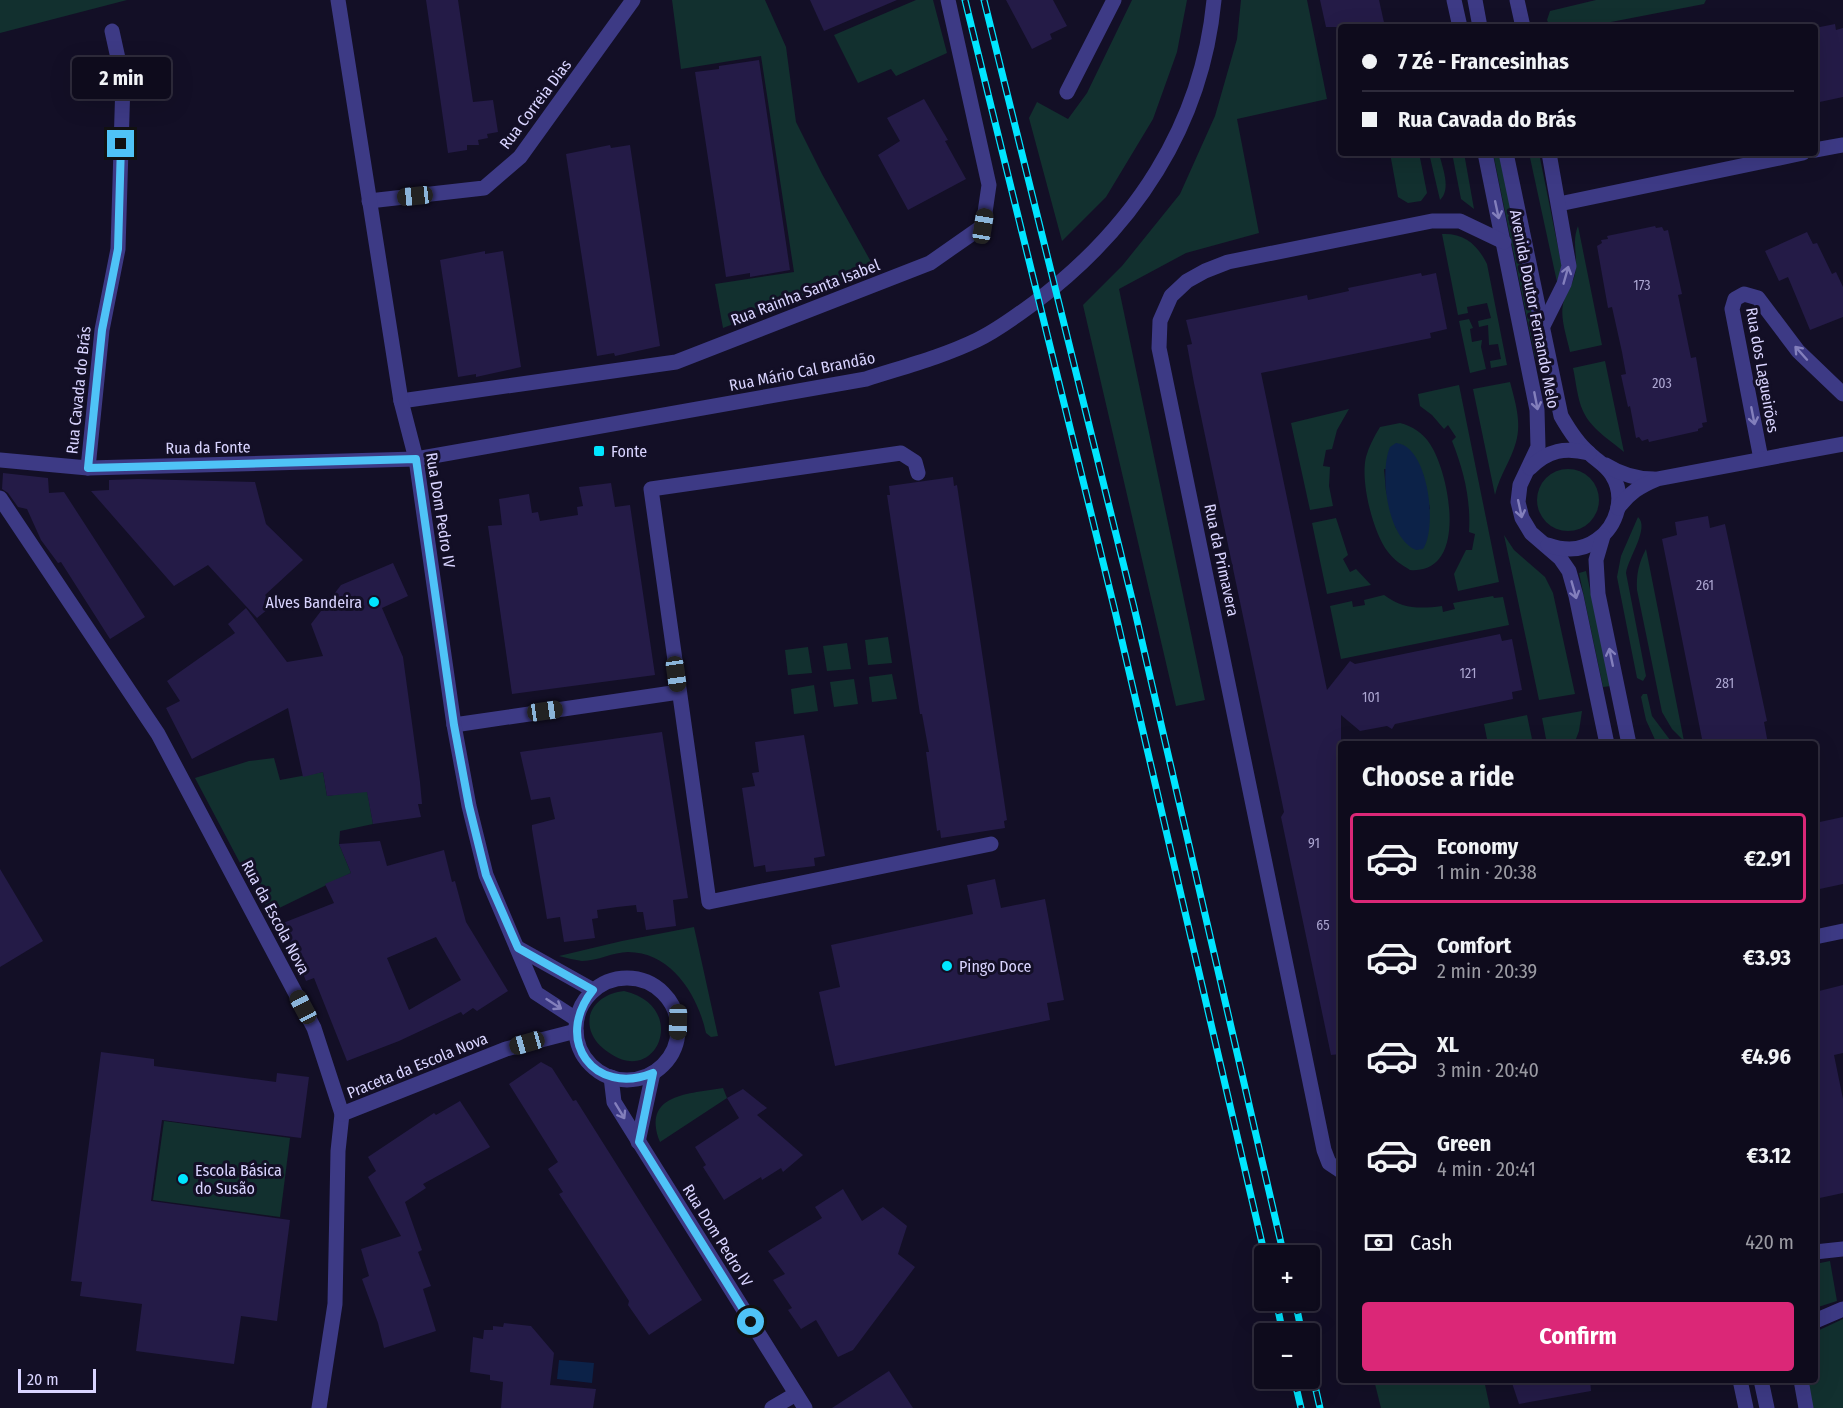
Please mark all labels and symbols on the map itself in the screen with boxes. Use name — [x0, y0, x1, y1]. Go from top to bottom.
street label: Rua Correia Dias — [496, 56, 575, 153]
callout: 2 min — [72, 57, 170, 99]
route end — [107, 130, 134, 157]
car — [396, 185, 434, 207]
one-way arrow — [1492, 200, 1503, 220]
car — [971, 207, 995, 245]
street label: Avenida Doutor Fernando Melo — [1506, 208, 1563, 410]
street label: Rua Rainha Santa Isabel — [728, 255, 882, 330]
one-way arrow — [1561, 266, 1572, 285]
house number: 173 — [1633, 277, 1651, 294]
street label: Rua dos Lagueirões — [1742, 306, 1783, 434]
street label: Rua Cavada do Brás — [62, 325, 95, 455]
one-way arrow — [1794, 346, 1809, 361]
street label: Rua Mário Cal Brandão — [728, 348, 877, 395]
house number: 203 — [1652, 375, 1672, 392]
one-way arrow — [1531, 391, 1542, 411]
one-way arrow — [1748, 406, 1759, 425]
street label: Rua da Fonte — [165, 437, 251, 458]
place label: Fonte — [611, 442, 647, 461]
marker: Fonte — [592, 444, 606, 458]
street label: Rua Dom Pedro IV — [422, 451, 459, 570]
one-way arrow — [1515, 499, 1526, 518]
street label: Rua da Primavera — [1200, 502, 1243, 618]
house number: 261 — [1696, 577, 1714, 594]
one-way arrow — [1569, 580, 1580, 599]
place label: Alves Bandeira — [266, 593, 362, 612]
marker: Alves Bandeira — [367, 595, 381, 609]
one-way arrow — [1605, 647, 1616, 667]
car — [665, 655, 687, 693]
house number: 121 — [1460, 665, 1476, 682]
house number: 281 — [1716, 675, 1734, 692]
house number: 101 — [1362, 689, 1380, 706]
car — [526, 700, 564, 722]
house number: 91 — [1308, 835, 1320, 852]
street label: Rua da Escola Nova — [237, 857, 314, 978]
house number: 65 — [1316, 917, 1330, 934]
place label: Pingo Doce — [959, 957, 1032, 976]
marker: Pingo Doce — [940, 959, 954, 973]
car — [287, 987, 319, 1027]
one-way arrow — [545, 998, 562, 1011]
car — [669, 1004, 687, 1040]
street label: Praceta da Escola Nova — [344, 1028, 490, 1102]
car — [507, 1029, 547, 1057]
one-way arrow — [614, 1102, 626, 1119]
place label: Escola Básica do Susão — [195, 1161, 282, 1198]
marker: Escola Básica do Susão — [176, 1172, 190, 1186]
street label: Rua Dom Pedro IV — [679, 1181, 757, 1290]
route start — [737, 1308, 764, 1335]
scale bar — [18, 1366, 96, 1394]

